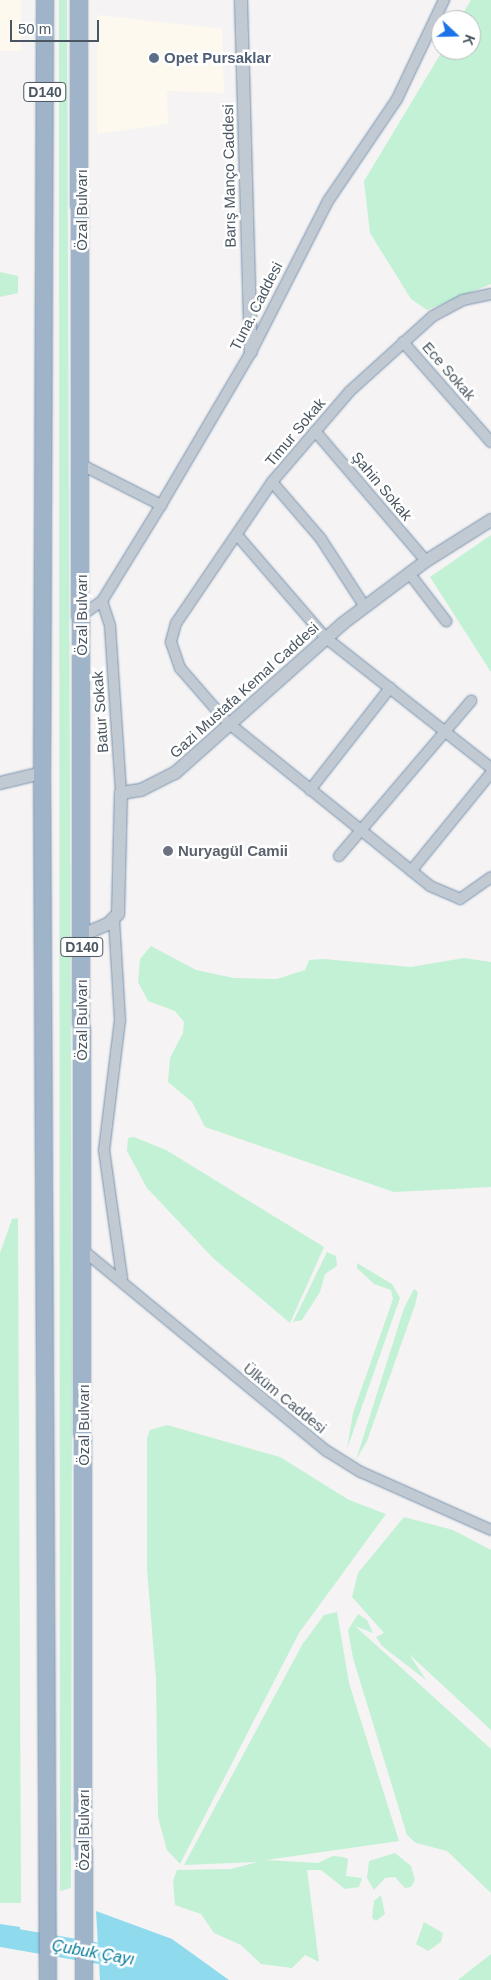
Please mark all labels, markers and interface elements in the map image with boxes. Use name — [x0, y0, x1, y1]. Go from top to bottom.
scale bar — [12, 10, 101, 42]
north arrow — [431, 10, 481, 60]
text: 50 m — [18, 20, 51, 37]
text: K — [460, 32, 478, 48]
place label: Opet Pursaklar — [164, 49, 271, 67]
marker: Opet Pursaklar — [148, 52, 160, 64]
road number: D140 — [22, 80, 68, 104]
street label: Barış Manço Caddesi — [219, 104, 239, 248]
street label: Özal Bulvarı — [73, 169, 91, 251]
street label: Tuna. Caddesi — [226, 259, 286, 353]
street label: Ece Sokak — [419, 338, 479, 404]
street label: Timur Sokak — [261, 394, 329, 470]
street label: Şahin Sokak — [348, 448, 416, 524]
street label: Özal Bulvarı — [73, 574, 91, 656]
street label: Gazi Mustafa Kemal Caddesi — [166, 618, 322, 762]
street label: Batur Sokak — [88, 671, 112, 753]
place label: Nuryagül Camii — [178, 842, 288, 860]
marker: Nuryagül Camii — [162, 845, 174, 857]
road number: D140 — [59, 936, 104, 959]
street label: Özal Bulvarı — [73, 979, 91, 1061]
street label: Ülküm Caddesi — [240, 1359, 330, 1437]
street label: Özal Bulvarı — [75, 1384, 93, 1466]
street label: Özal Bulvarı — [75, 1789, 93, 1871]
water label: Çubuk Çayı — [50, 1936, 136, 1970]

